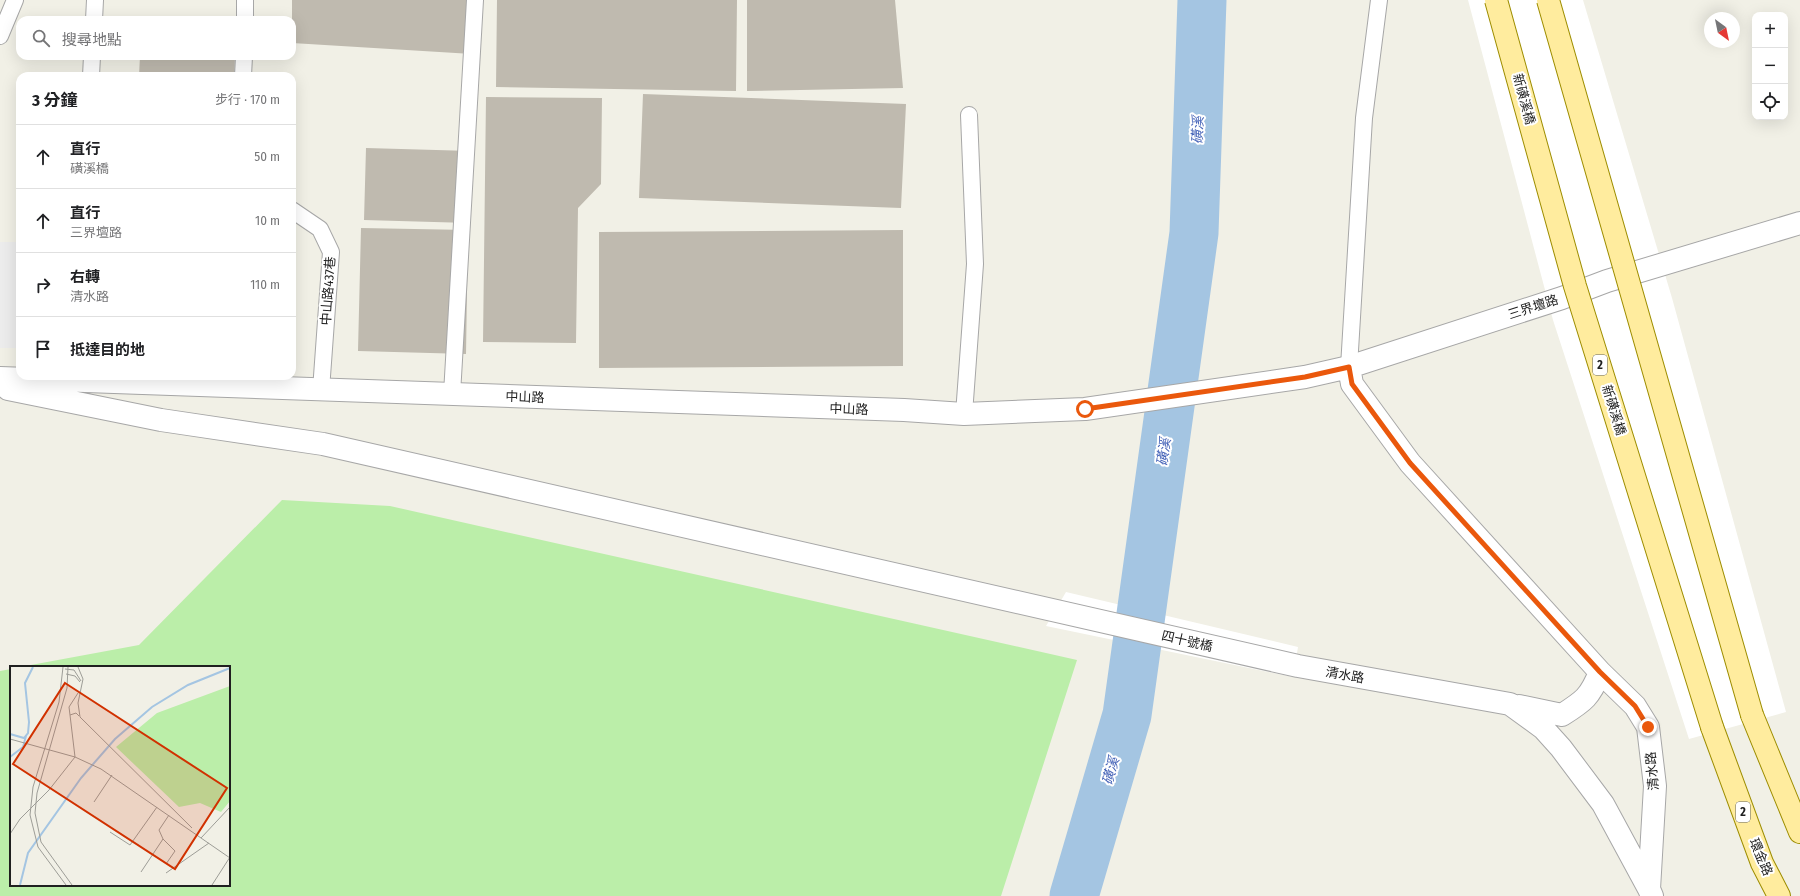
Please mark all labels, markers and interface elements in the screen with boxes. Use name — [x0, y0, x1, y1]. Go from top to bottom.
north arrow — [1704, 12, 1740, 48]
map controls — [1752, 12, 1788, 120]
button: + — [1752, 12, 1788, 48]
search box — [16, 16, 296, 60]
icon: search — [30, 27, 52, 49]
text: 搜尋地點 — [62, 31, 122, 49]
button: − — [1752, 48, 1788, 84]
street label: 新磺溪橋 — [1510, 72, 1538, 126]
button: locate — [1752, 84, 1788, 120]
text: 3 分鐘 — [32, 90, 78, 111]
text: 步行 · 170 m — [215, 92, 280, 107]
water label: 磺溪 — [1189, 114, 1207, 144]
text: 直行 — [70, 140, 100, 158]
icon: ahead — [32, 146, 54, 168]
text: 50 m — [254, 149, 280, 164]
text: 磺溪橋 — [70, 161, 109, 176]
text: 直行 — [70, 204, 100, 222]
icon: ahead — [32, 210, 54, 232]
text: 10 m — [255, 213, 280, 228]
text: 三界壇路 — [70, 225, 122, 240]
street label: 中山路437巷 — [318, 256, 338, 326]
text: 右轉 — [70, 268, 100, 286]
icon: right — [32, 274, 54, 296]
text: 110 m — [250, 277, 280, 292]
text: 清水路 — [70, 289, 109, 304]
street label: 三界壇路 — [1506, 292, 1560, 322]
icon: arrive — [32, 338, 54, 360]
text: 抵達目的地 — [70, 341, 145, 359]
road number: 2 — [1593, 355, 1607, 375]
street label: 新磺溪橋 — [1599, 383, 1629, 437]
street label: 中山路 — [505, 389, 545, 405]
route start — [1076, 400, 1094, 418]
street label: 中山路 — [829, 401, 869, 417]
water label: 磺溪 — [1154, 435, 1175, 467]
street label: 四十號橋 — [1160, 628, 1214, 654]
street label: 清水路 — [1324, 664, 1366, 686]
inset map — [10, 666, 230, 886]
route end — [1639, 718, 1657, 736]
street label: 清水路 — [1643, 751, 1661, 791]
water label: 磺溪 — [1099, 753, 1124, 787]
road number: 2 — [1736, 802, 1750, 822]
street label: 環金路 — [1746, 836, 1776, 878]

